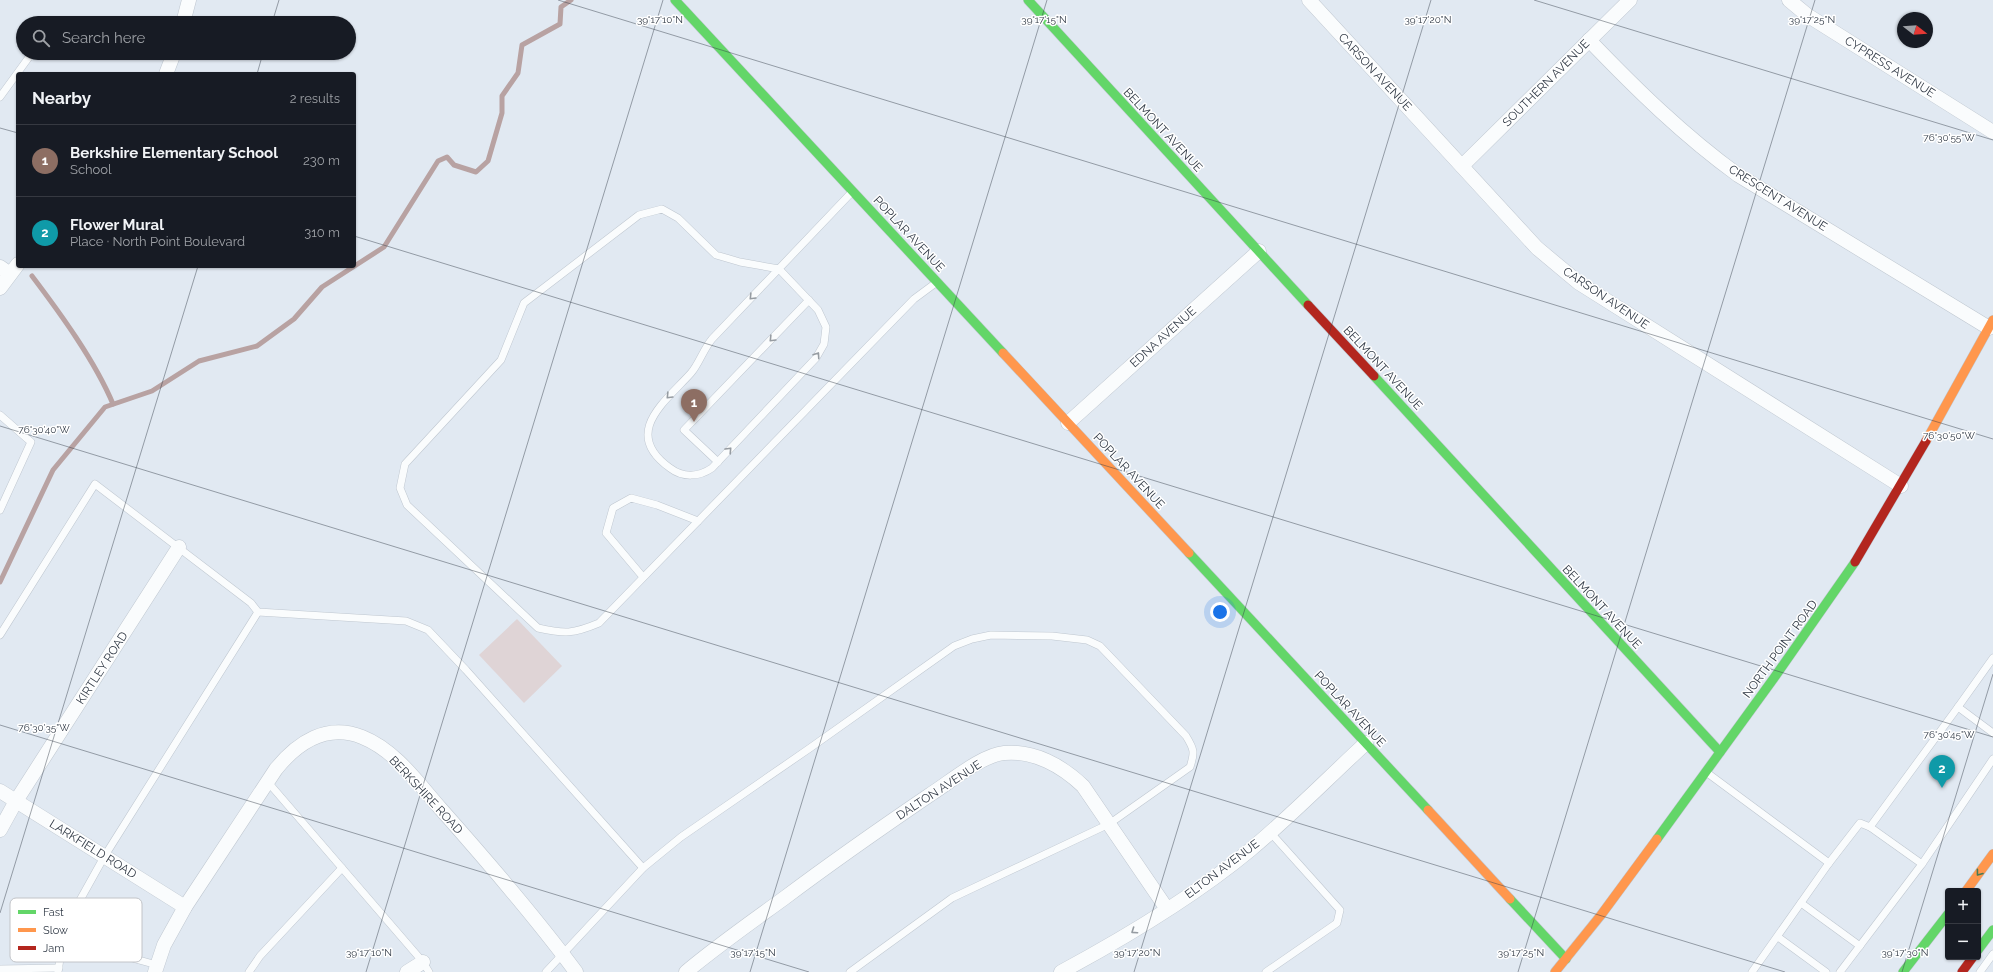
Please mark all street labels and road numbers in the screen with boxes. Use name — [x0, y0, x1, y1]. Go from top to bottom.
street label: CARSON AVENUE — [1336, 30, 1414, 114]
street label: CYPRESS AVENUE — [1842, 33, 1938, 101]
street label: SOUTHERN AVENUE — [1500, 37, 1592, 129]
street label: BELMONT AVENUE — [1121, 85, 1205, 175]
street label: CRESCENT AVENUE — [1726, 162, 1830, 234]
street label: POPLAR AVENUE — [870, 193, 948, 275]
street label: CARSON AVENUE — [1560, 264, 1652, 332]
street label: EDNA AVENUE — [1127, 304, 1199, 370]
street label: BELMONT AVENUE — [1341, 323, 1425, 413]
street label: POPLAR AVENUE — [1090, 430, 1168, 512]
street label: BELMONT AVENUE — [1560, 562, 1644, 652]
street label: NORTH POINT ROAD — [1740, 597, 1820, 701]
street label: KIRTLEY ROAD — [73, 629, 131, 707]
street label: POPLAR AVENUE — [1311, 668, 1389, 750]
street label: BERKSHIRE ROAD — [386, 753, 466, 837]
street label: DALTON AVENUE — [894, 757, 984, 823]
street label: LARKFIELD ROAD — [47, 817, 139, 882]
street label: ELTON AVENUE — [1182, 836, 1262, 902]

